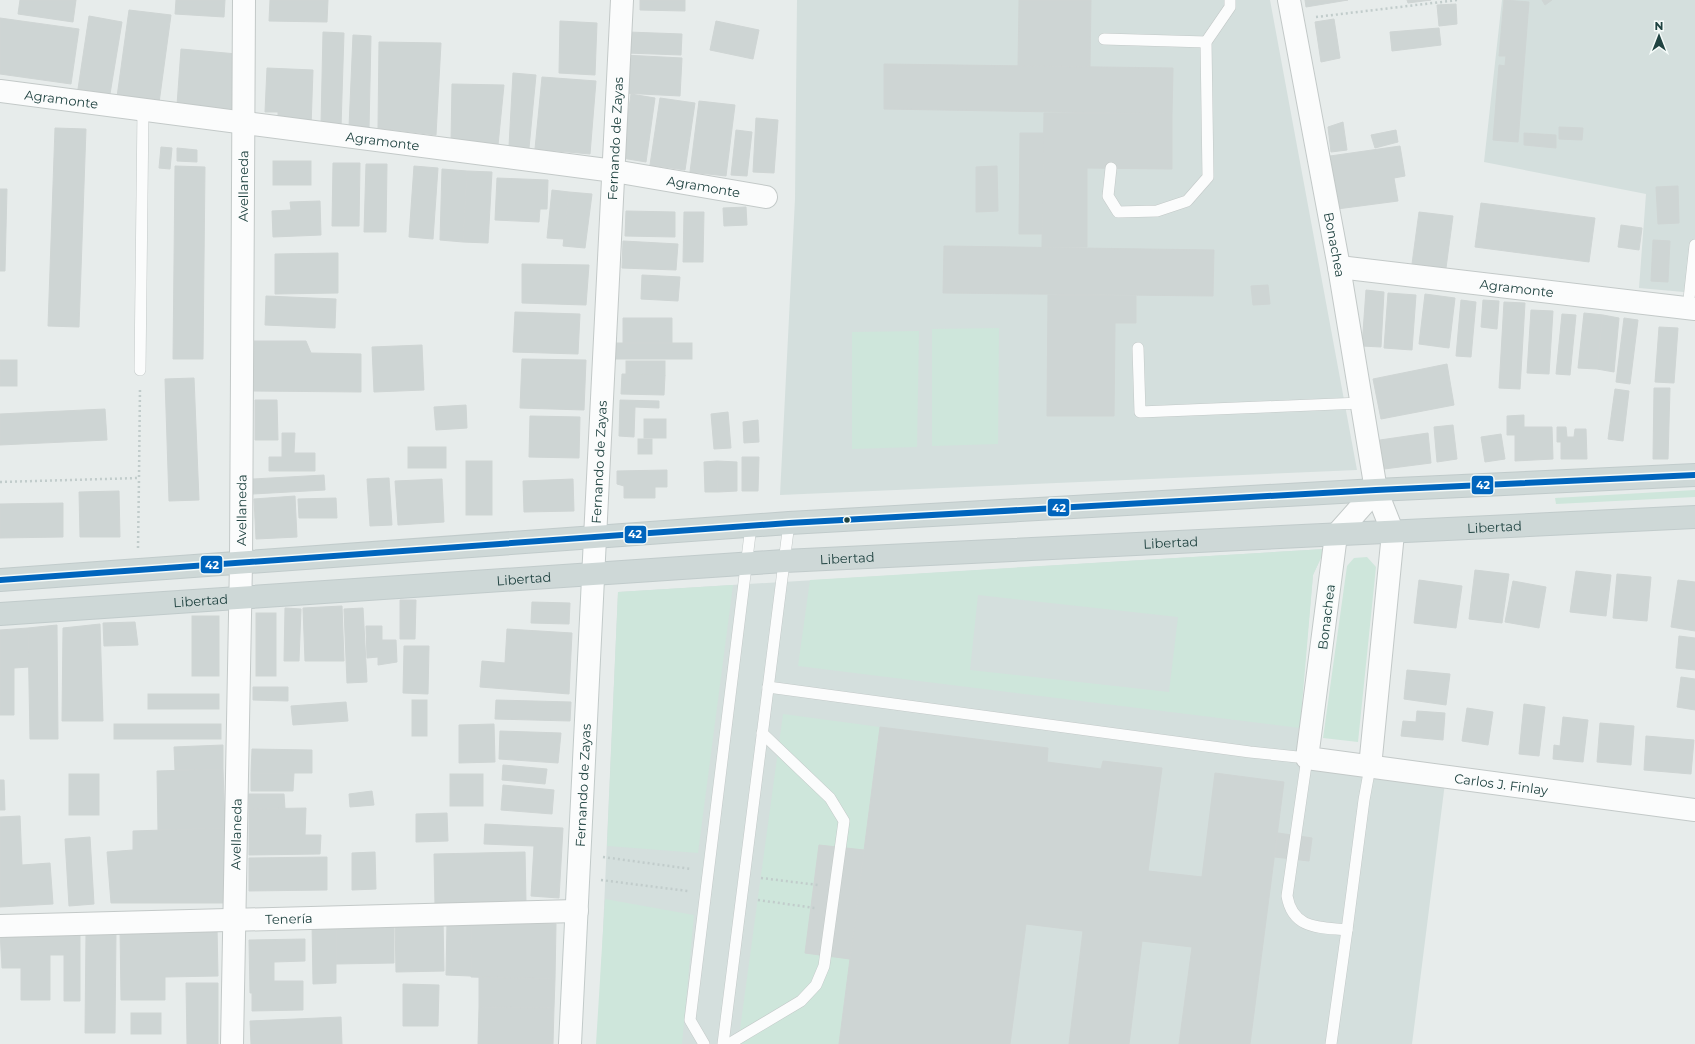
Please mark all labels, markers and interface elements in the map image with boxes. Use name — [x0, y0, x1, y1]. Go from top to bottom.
north arrow — [1639, 16, 1679, 56]
text: N — [1655, 19, 1663, 33]
street label: Fernando de Zayas — [604, 76, 626, 201]
street label: Agramonte — [24, 86, 99, 112]
street label: Agramonte — [345, 128, 421, 154]
street label: Avellaneda — [235, 150, 251, 222]
street label: Agramonte — [666, 172, 742, 200]
street label: Bonachea — [1321, 211, 1349, 278]
street label: Agramonte — [1479, 276, 1555, 300]
street label: Fernando de Zayas — [588, 400, 610, 524]
street label: Avellaneda — [233, 474, 249, 546]
line badge: 42 — [1471, 475, 1494, 495]
text: 42 — [1476, 478, 1491, 492]
line badge: 42 — [1047, 498, 1070, 517]
text: 42 — [1052, 501, 1067, 515]
unlabelled marker — [842, 515, 852, 525]
street label: Libertad — [1467, 517, 1522, 536]
line badge: 42 — [624, 525, 647, 544]
text: 42 — [628, 527, 643, 541]
street label: Libertad — [1143, 533, 1199, 552]
street label: Libertad — [819, 549, 875, 567]
line badge: 42 — [200, 555, 223, 574]
text: 42 — [205, 558, 220, 572]
street label: Libertad — [496, 569, 552, 588]
street label: Bonachea — [1314, 583, 1338, 651]
street label: Libertad — [173, 591, 228, 610]
street label: Fernando de Zayas — [572, 723, 594, 847]
street label: Carlos J. Finlay — [1453, 770, 1550, 798]
street label: Avellaneda — [227, 798, 245, 870]
street label: Tenería — [265, 910, 313, 927]

